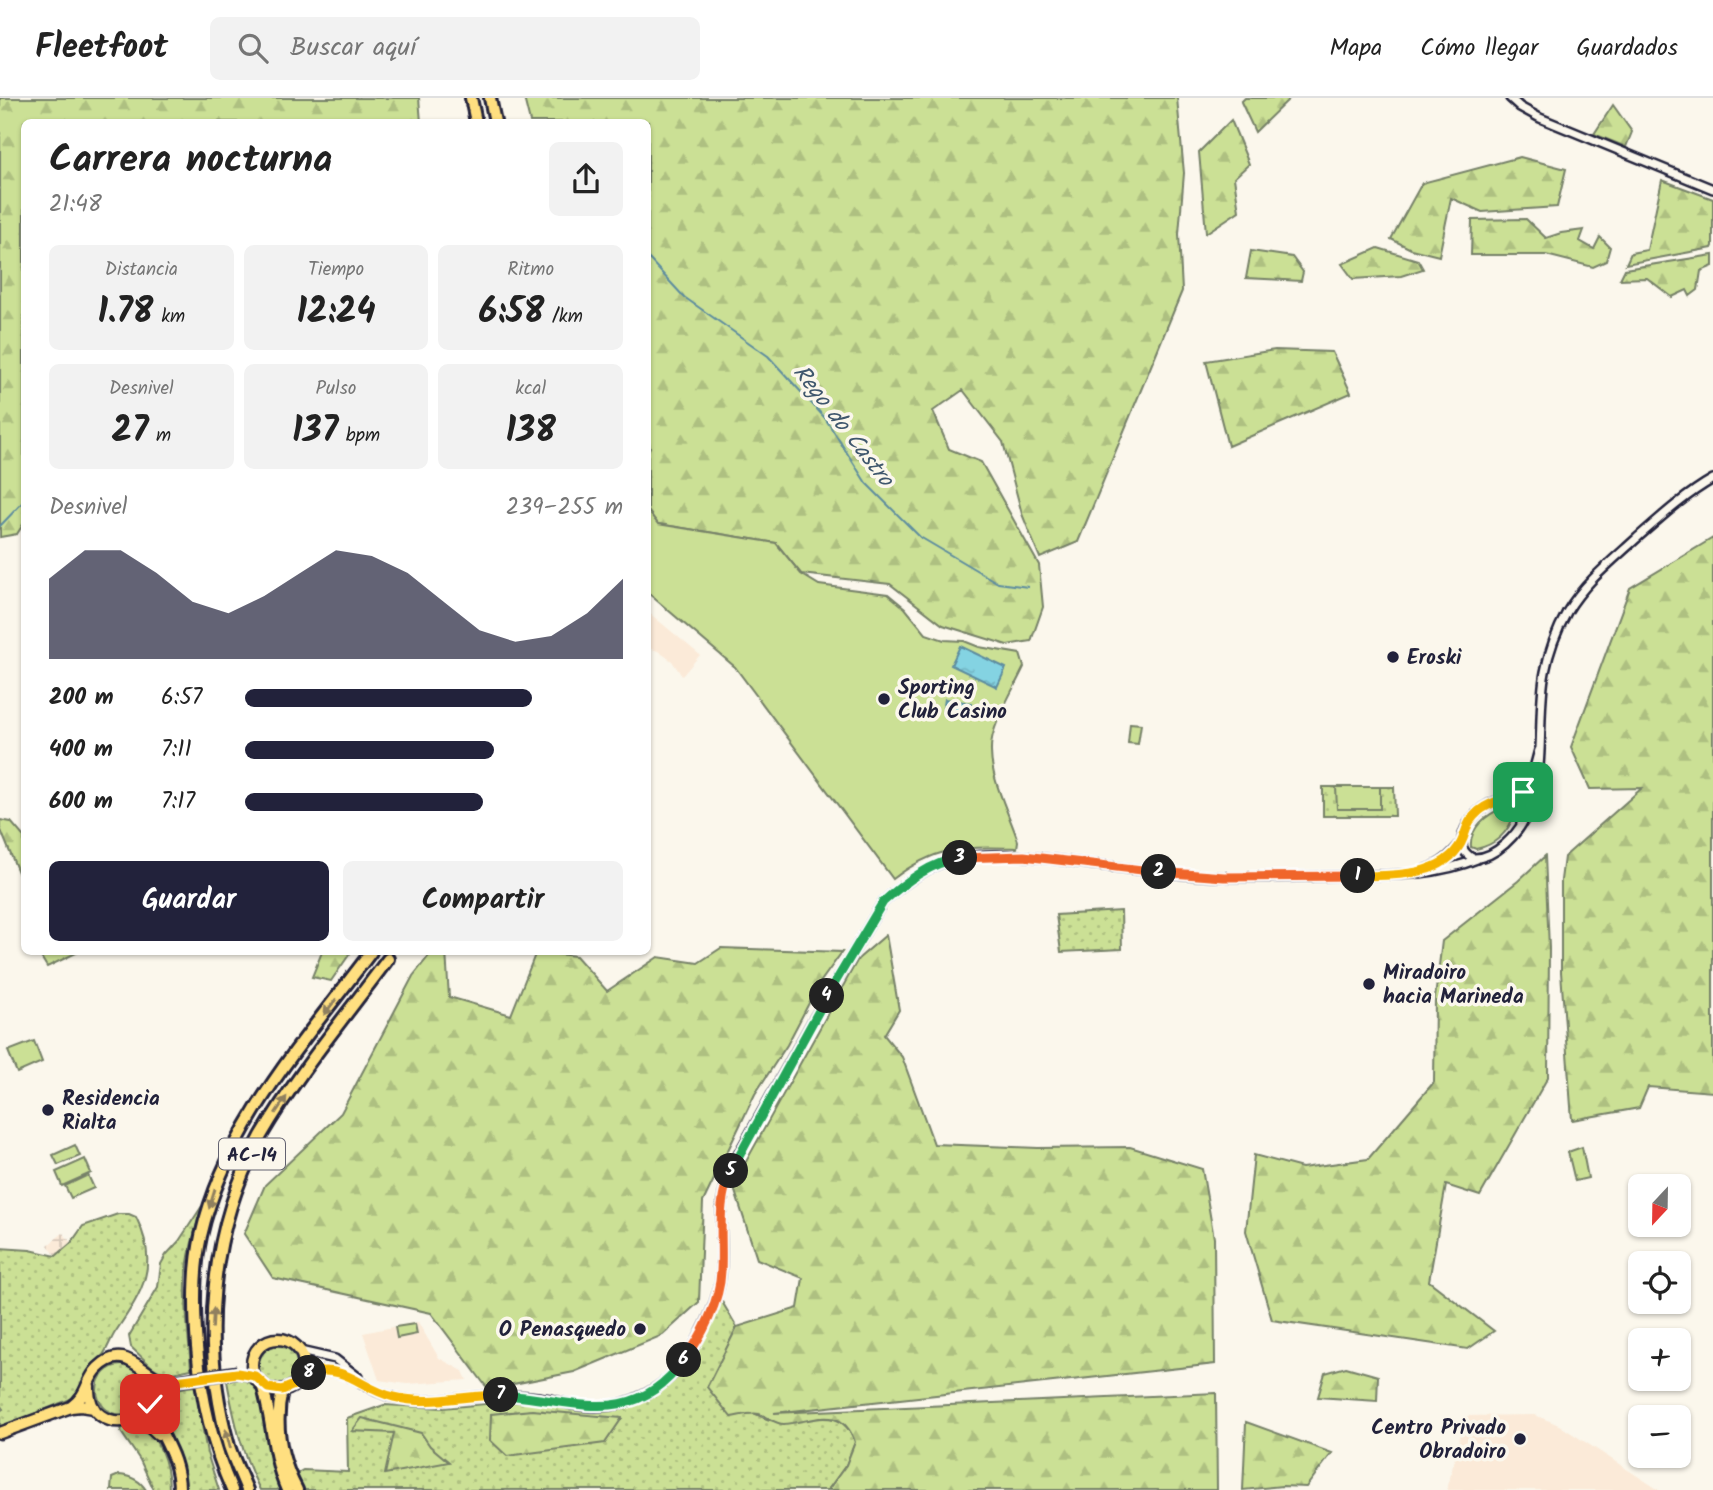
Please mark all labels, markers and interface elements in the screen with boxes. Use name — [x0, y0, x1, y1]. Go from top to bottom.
search box — [210, 17, 700, 80]
text: Fleetfoot — [35, 22, 168, 75]
text: Buscar aquí — [290, 27, 416, 69]
icon: search — [234, 29, 272, 67]
text: Mapa — [1329, 29, 1382, 68]
text: Cómo llegar — [1420, 29, 1538, 68]
text: Guardados — [1576, 29, 1678, 68]
text: Carrera nocturna — [49, 131, 332, 191]
button: share — [549, 142, 623, 216]
text: 21:48 — [49, 187, 102, 223]
text: Distancia — [105, 255, 178, 285]
text: Tiempo — [308, 255, 364, 285]
text: Ritmo — [507, 255, 554, 285]
text: 1.78 — [97, 285, 154, 341]
text: 12:24 — [296, 285, 376, 341]
text: 6:58 — [478, 285, 544, 341]
text: km — [154, 302, 185, 332]
text: /km — [544, 302, 583, 332]
water label: Rego do Castro — [783, 357, 903, 496]
text: Desnivel — [109, 374, 174, 404]
text: Pulso — [316, 374, 356, 404]
text: kcal — [515, 374, 546, 404]
text: 27 — [111, 404, 148, 460]
text: 137 — [292, 404, 338, 460]
text: 138 — [505, 404, 556, 460]
text: m — [148, 421, 171, 451]
text: bpm — [338, 421, 380, 451]
text: Desnivel — [49, 490, 127, 526]
text: 239–255 m — [506, 490, 623, 526]
place label: Eroski — [1407, 642, 1462, 675]
marker: Eroski — [1385, 649, 1401, 665]
place label: Sporting Club Casino — [898, 672, 1007, 729]
text: 200 m — [49, 680, 114, 716]
text: 6:57 — [161, 680, 202, 716]
marker: Sporting Club Casino — [876, 691, 892, 707]
text: 400 m — [49, 732, 113, 768]
text: 7:11 — [161, 732, 192, 768]
pin — [1493, 762, 1553, 822]
icon: arrive — [1504, 773, 1542, 811]
text: 600 m — [49, 784, 113, 820]
text: 7:17 — [161, 784, 195, 820]
pin: 3 — [942, 840, 978, 876]
text: 3 — [954, 842, 965, 872]
pin: 2 — [1142, 854, 1176, 890]
text: 2 — [1153, 856, 1164, 886]
pin: 1 — [1340, 858, 1376, 894]
text: 1 — [1355, 860, 1360, 890]
button: Guardar — [49, 861, 329, 941]
button: Compartir — [343, 861, 623, 941]
place label: Miradoiro hacia Marineda — [1383, 957, 1524, 1014]
marker: Miradoiro hacia Marineda — [1361, 976, 1377, 992]
pin: 4 — [810, 978, 844, 1014]
text: 4 — [821, 980, 832, 1010]
one-way arrow — [323, 997, 337, 1016]
place label: Residencia Rialta — [62, 1083, 160, 1140]
one-way arrow — [274, 1095, 287, 1114]
marker: Residencia Rialta — [40, 1102, 56, 1118]
road number: AC-14 — [219, 1138, 285, 1170]
pin: 5 — [714, 1154, 748, 1188]
text: 5 — [726, 1155, 735, 1185]
north arrow — [1628, 1174, 1690, 1237]
map controls — [1628, 1174, 1691, 1468]
one-way arrow — [206, 1189, 216, 1210]
button: locate — [1628, 1251, 1691, 1314]
one-way arrow — [207, 1307, 218, 1329]
place label: O Penasquedo — [499, 1314, 626, 1347]
marker: O Penasquedo — [632, 1321, 648, 1337]
button: + — [1628, 1328, 1691, 1391]
pin: 6 — [666, 1342, 702, 1378]
text: 6 — [678, 1344, 689, 1374]
pin: 8 — [292, 1356, 326, 1390]
text: 8 — [303, 1357, 314, 1387]
pin — [120, 1374, 180, 1434]
pin: 7 — [484, 1378, 518, 1412]
text: 7 — [496, 1379, 505, 1409]
icon: check — [131, 1385, 169, 1423]
button: − — [1628, 1405, 1691, 1468]
place label: Centro Privado Obradoiro — [1371, 1412, 1506, 1469]
one-way arrow — [223, 1428, 234, 1450]
marker: Centro Privado Obradoiro — [1512, 1431, 1528, 1447]

